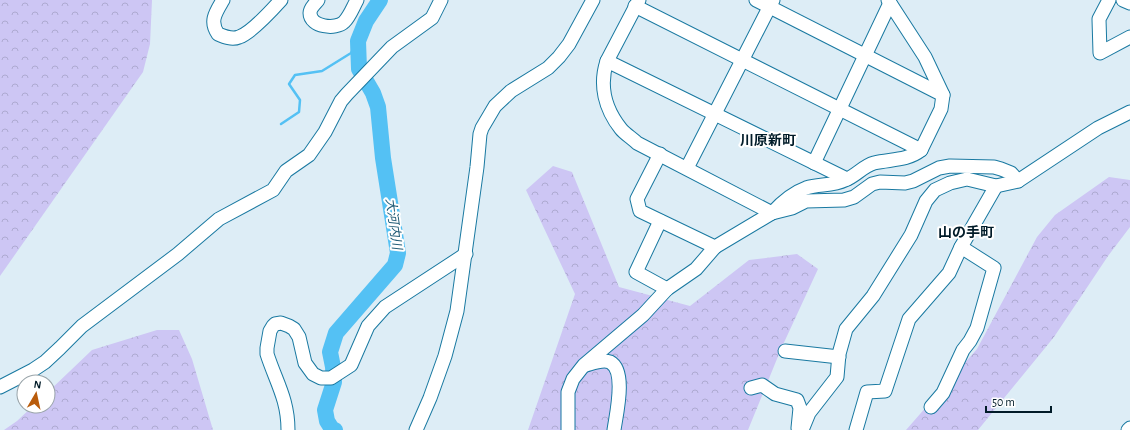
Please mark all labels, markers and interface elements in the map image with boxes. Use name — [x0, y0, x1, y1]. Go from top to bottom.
district label: 川原新町 — [740, 133, 796, 148]
water label: 大河内川 — [383, 197, 404, 253]
district label: 山の手町 — [938, 225, 994, 240]
north arrow — [16, 374, 56, 414]
text: N — [33, 379, 42, 391]
scale bar — [986, 388, 1051, 414]
text: 50 m — [992, 396, 1015, 408]

